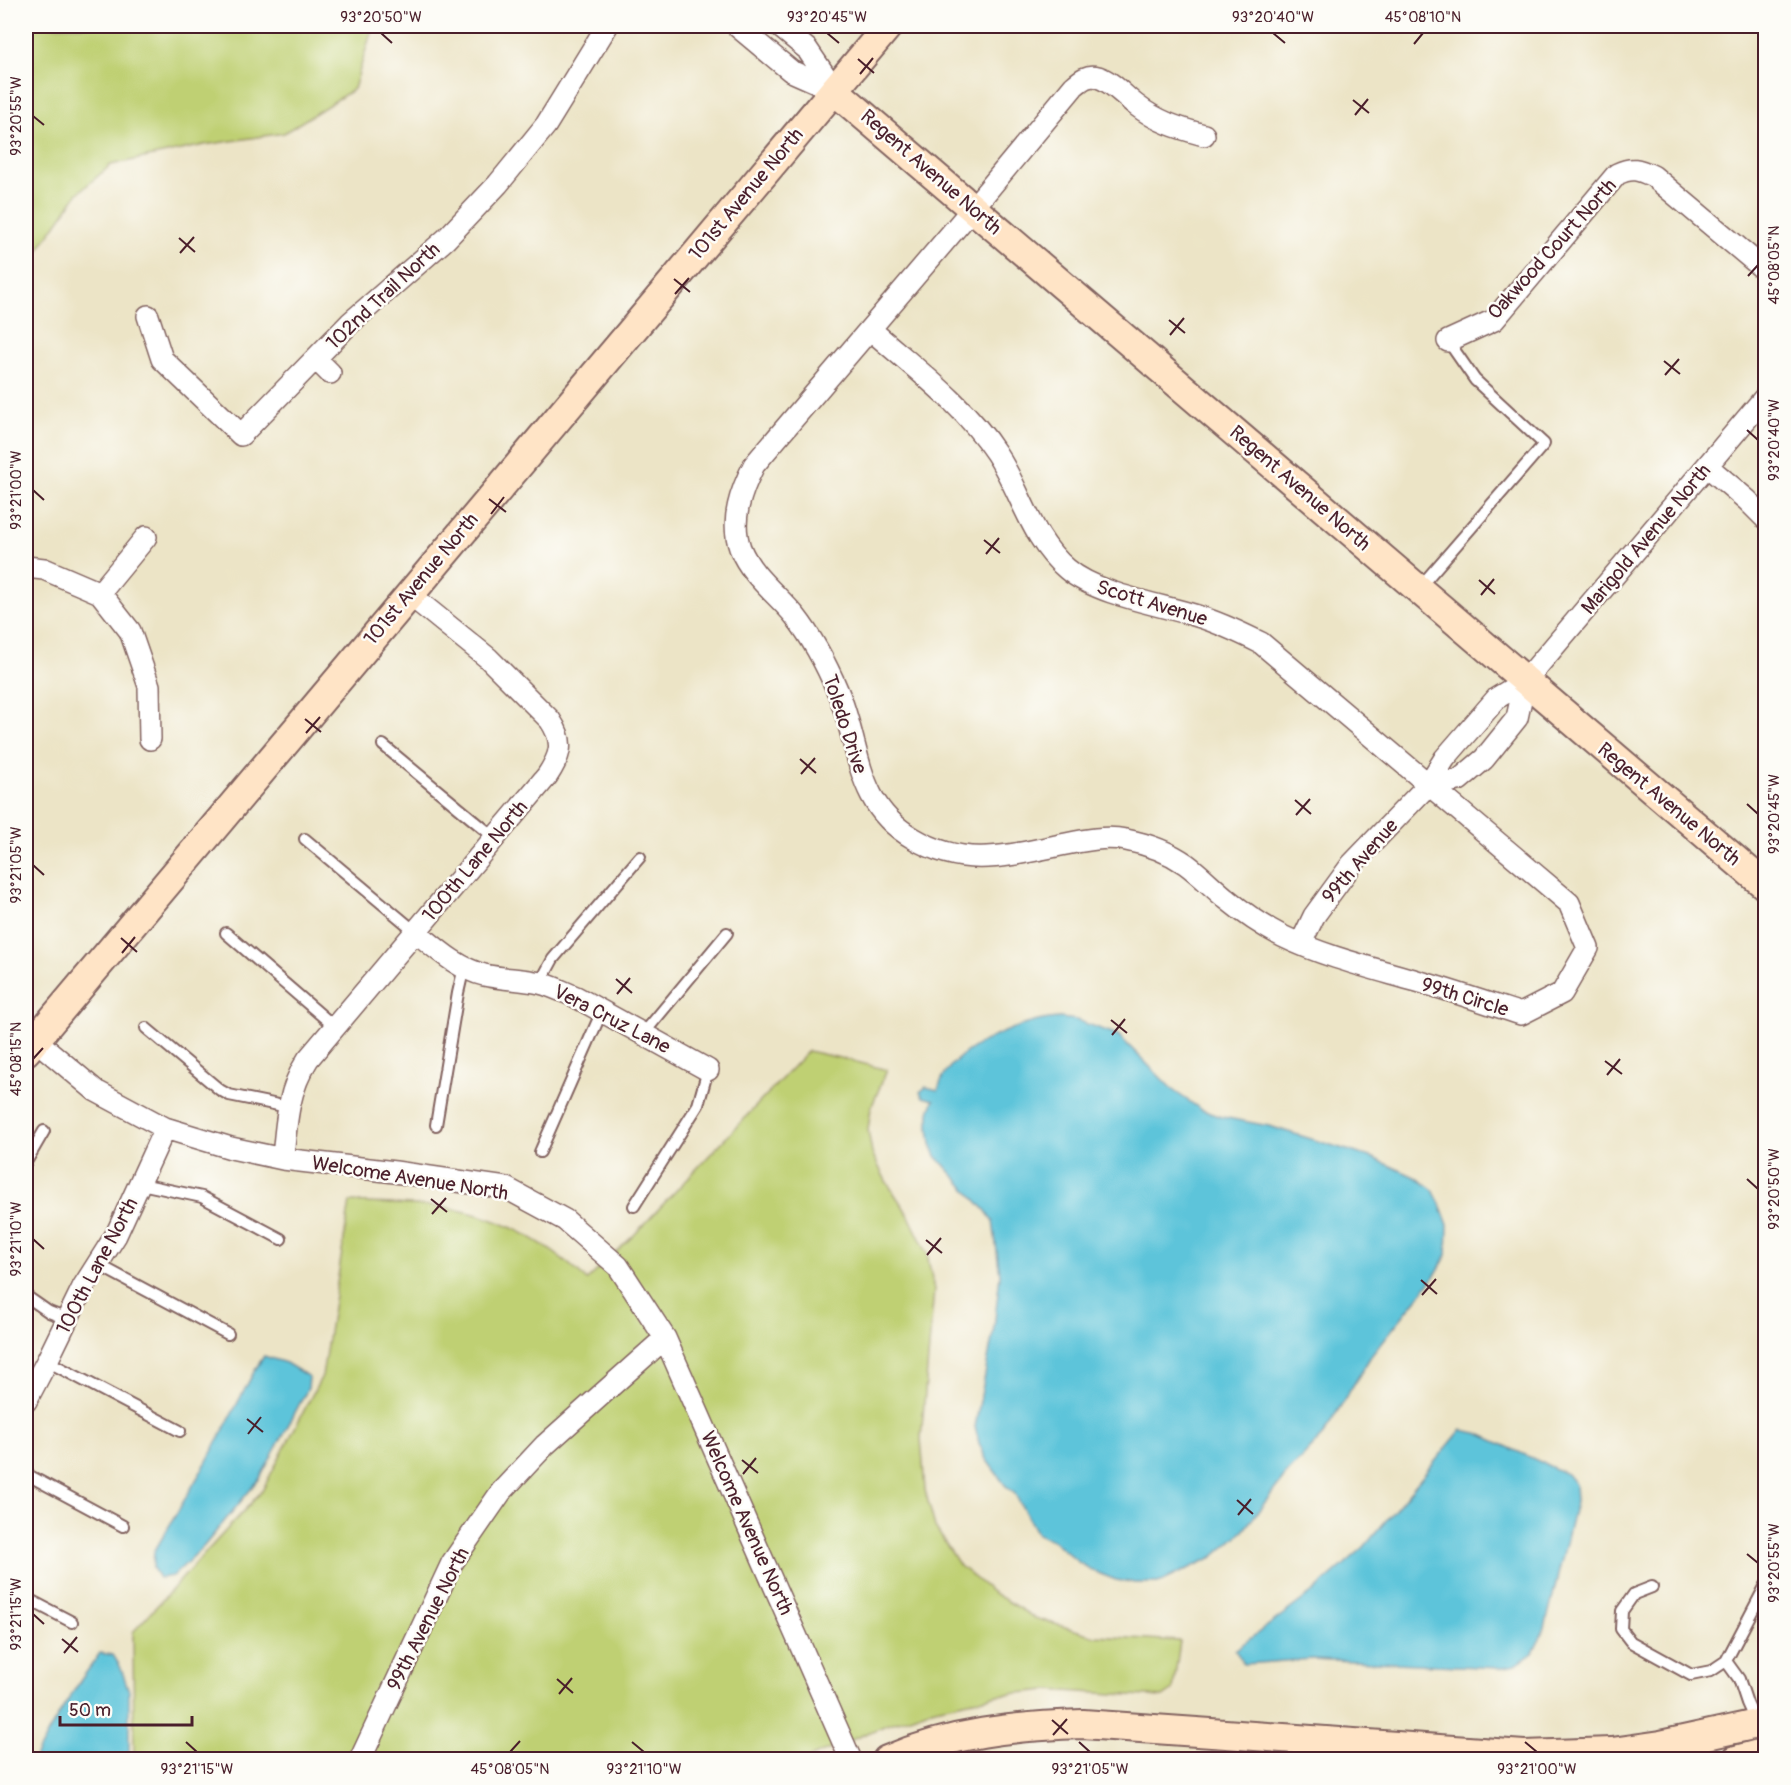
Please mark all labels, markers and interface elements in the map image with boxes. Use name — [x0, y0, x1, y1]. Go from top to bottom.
text: 93°20'50"W — [340, 8, 422, 27]
text: 93°20'45"W — [787, 8, 867, 27]
text: 93°20'40"W — [1232, 8, 1314, 27]
text: 45°08'10"N — [1385, 8, 1461, 27]
text: 93°20'55"W — [7, 76, 26, 156]
street label: Regent Avenue North — [855, 104, 1007, 240]
street label: 101st Avenue North — [683, 123, 809, 265]
street label: Oakwood Court North — [1482, 173, 1622, 325]
text: 45°08'05"N — [1765, 226, 1784, 304]
street label: 102nd Trail North — [321, 237, 445, 355]
text: 93°20'40"W — [1765, 399, 1784, 481]
street label: Regent Avenue North — [1224, 420, 1376, 556]
text: 93°21'00"W — [7, 450, 26, 530]
street label: Marigold Avenue North — [1576, 459, 1716, 619]
street label: 101st Avenue North — [358, 508, 484, 650]
street label: Scott Avenue — [1094, 574, 1211, 632]
street label: Toledo Drive — [817, 671, 873, 777]
street label: Regent Avenue North — [1592, 737, 1746, 871]
text: 93°20'45"W — [1765, 774, 1784, 854]
street label: 100th Lane North — [417, 795, 533, 927]
street label: 99th Avenue — [1316, 814, 1404, 908]
text: 93°21'05"W — [7, 826, 26, 904]
street label: 99th Circle — [1418, 972, 1512, 1022]
street label: Vera Cruz Lane — [549, 979, 675, 1059]
text: 45°08'15"N — [7, 1022, 26, 1096]
text: 93°20'50"W — [1765, 1148, 1784, 1230]
street label: Welcome Avenue North — [310, 1150, 510, 1206]
street label: 100th Lane North — [50, 1193, 144, 1339]
text: 93°21'10"W — [7, 1201, 26, 1276]
street label: Welcome Avenue North — [695, 1427, 799, 1619]
text: 93°20'55"W — [1765, 1523, 1784, 1603]
street label: 99th Avenue North — [381, 1543, 475, 1695]
text: 93°21'15"W — [7, 1577, 26, 1650]
scale bar — [60, 1689, 192, 1727]
text: 50 m — [69, 1699, 111, 1722]
text: 93°21'15"W — [161, 1760, 234, 1779]
text: 45°08'05"N — [471, 1760, 549, 1779]
text: 93°21'10"W — [607, 1760, 682, 1779]
text: 93°21'05"W — [1051, 1760, 1129, 1779]
text: 93°21'00"W — [1497, 1760, 1577, 1779]

